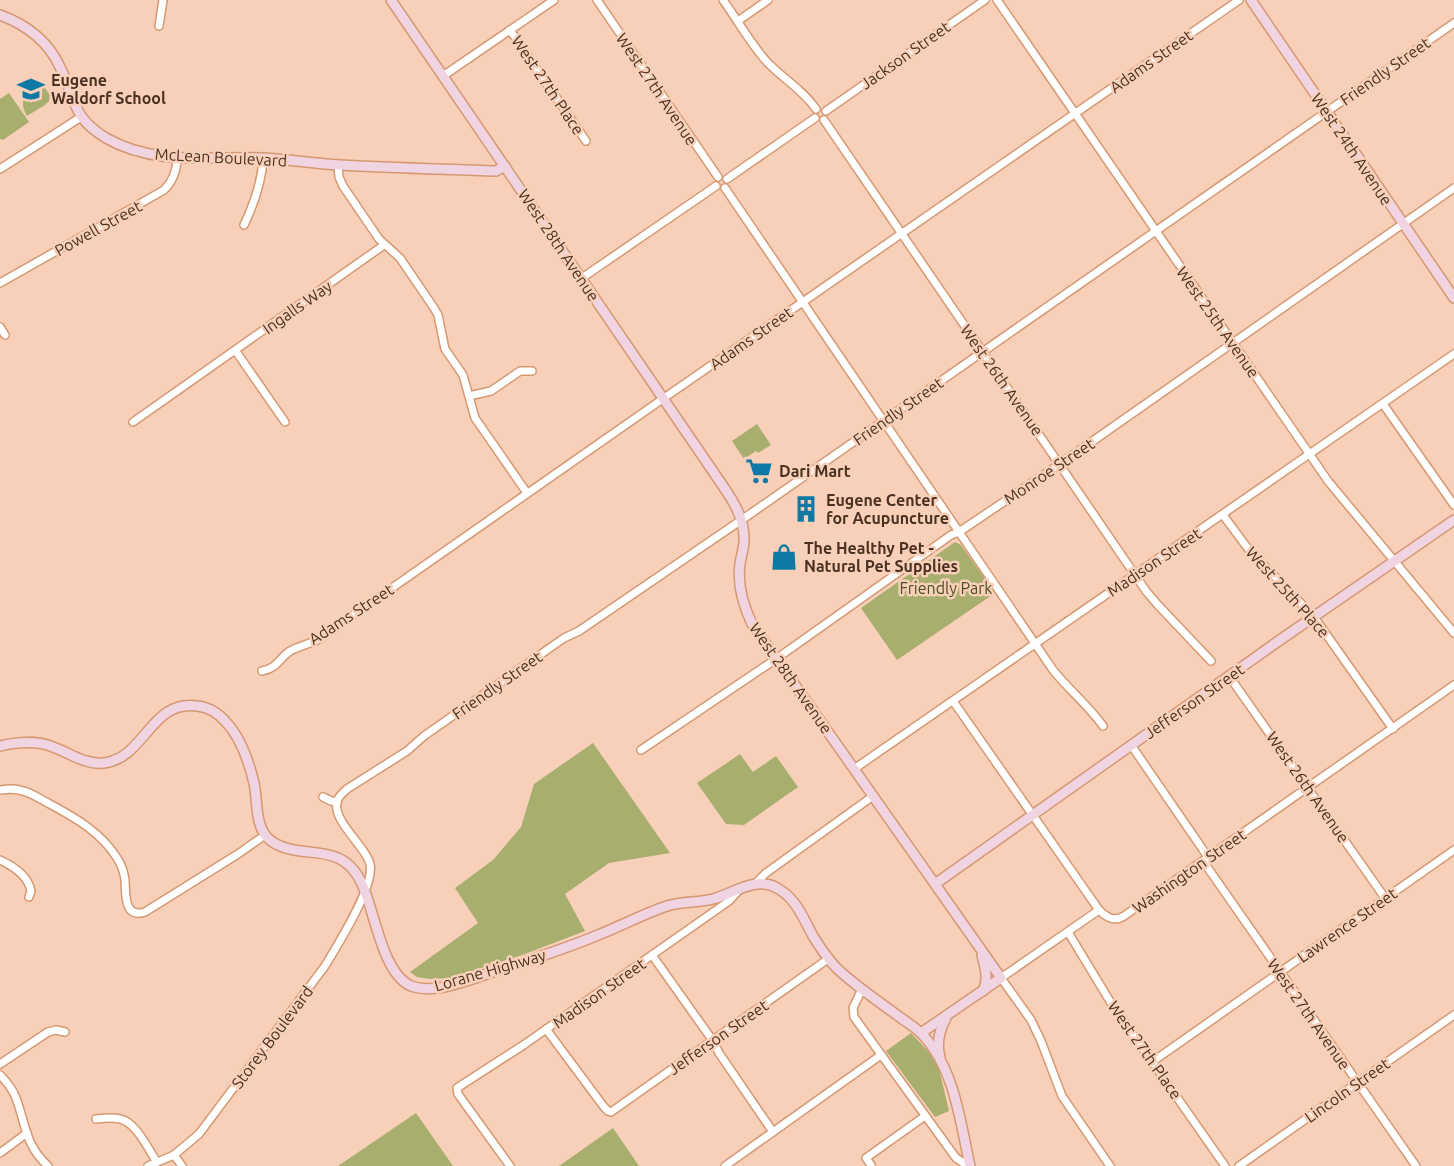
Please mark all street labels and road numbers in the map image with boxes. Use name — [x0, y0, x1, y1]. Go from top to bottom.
street label: Jackson Street — [857, 17, 954, 93]
street label: Adams Street — [1106, 25, 1196, 96]
street label: West 27th Avenue — [613, 30, 701, 148]
street label: West 27th Place — [508, 32, 588, 138]
street label: Friendly Street — [1337, 33, 1434, 109]
street label: West 24th Avenue — [1308, 90, 1396, 208]
street label: McLean Boulevard — [154, 145, 288, 169]
street label: West 28th Avenue — [515, 186, 603, 304]
street label: Powell Street — [51, 196, 145, 259]
street label: West 25th Avenue — [1173, 263, 1263, 381]
street label: Ingalls Way — [259, 277, 335, 337]
street label: Adams Street — [706, 302, 796, 373]
street label: West 26th Avenue — [957, 321, 1047, 439]
street label: Friendly Street — [850, 373, 947, 449]
street label: Monroe Street — [1000, 434, 1098, 508]
street label: Madison Street — [1104, 524, 1205, 600]
street label: West 25th Place — [1243, 543, 1333, 641]
street label: Adams Street — [305, 580, 397, 648]
street label: West 28th Avenue — [746, 619, 836, 737]
street label: Friendly Street — [449, 647, 546, 723]
street label: Jefferson Street — [1141, 660, 1248, 742]
street label: West 26th Avenue — [1263, 728, 1353, 846]
street label: Washington Street — [1129, 825, 1250, 917]
street label: Lawrence Street — [1294, 884, 1401, 966]
street label: Lorane Highway — [432, 945, 548, 995]
street label: Madison Street — [549, 954, 649, 1032]
street label: West 27th Avenue — [1264, 955, 1354, 1073]
street label: Storey Boulevard — [228, 982, 316, 1092]
street label: Jefferson Street — [665, 996, 772, 1078]
street label: West 27th Place — [1104, 997, 1186, 1103]
street label: Lincoln Street — [1301, 1054, 1394, 1126]

